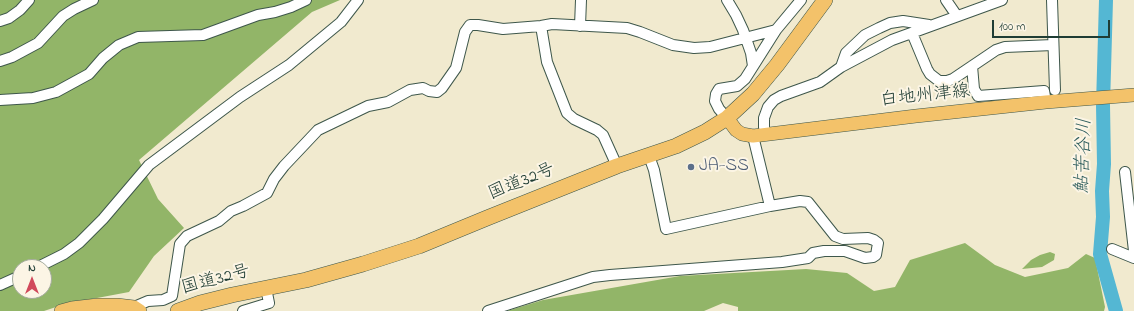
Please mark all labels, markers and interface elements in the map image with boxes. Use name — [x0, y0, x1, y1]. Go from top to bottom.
scale bar — [994, 12, 1112, 38]
text: 100 m — [999, 18, 1026, 36]
street label: 白地州津線 — [879, 82, 971, 112]
water label: 鮎苦谷川 — [1072, 118, 1098, 194]
place label: JA-SS — [699, 156, 749, 178]
street label: 国道32号 — [485, 160, 559, 206]
marker: JA-SS — [686, 162, 696, 172]
north arrow — [12, 259, 52, 299]
text: N — [28, 260, 36, 276]
street label: 国道32号 — [179, 261, 253, 301]

